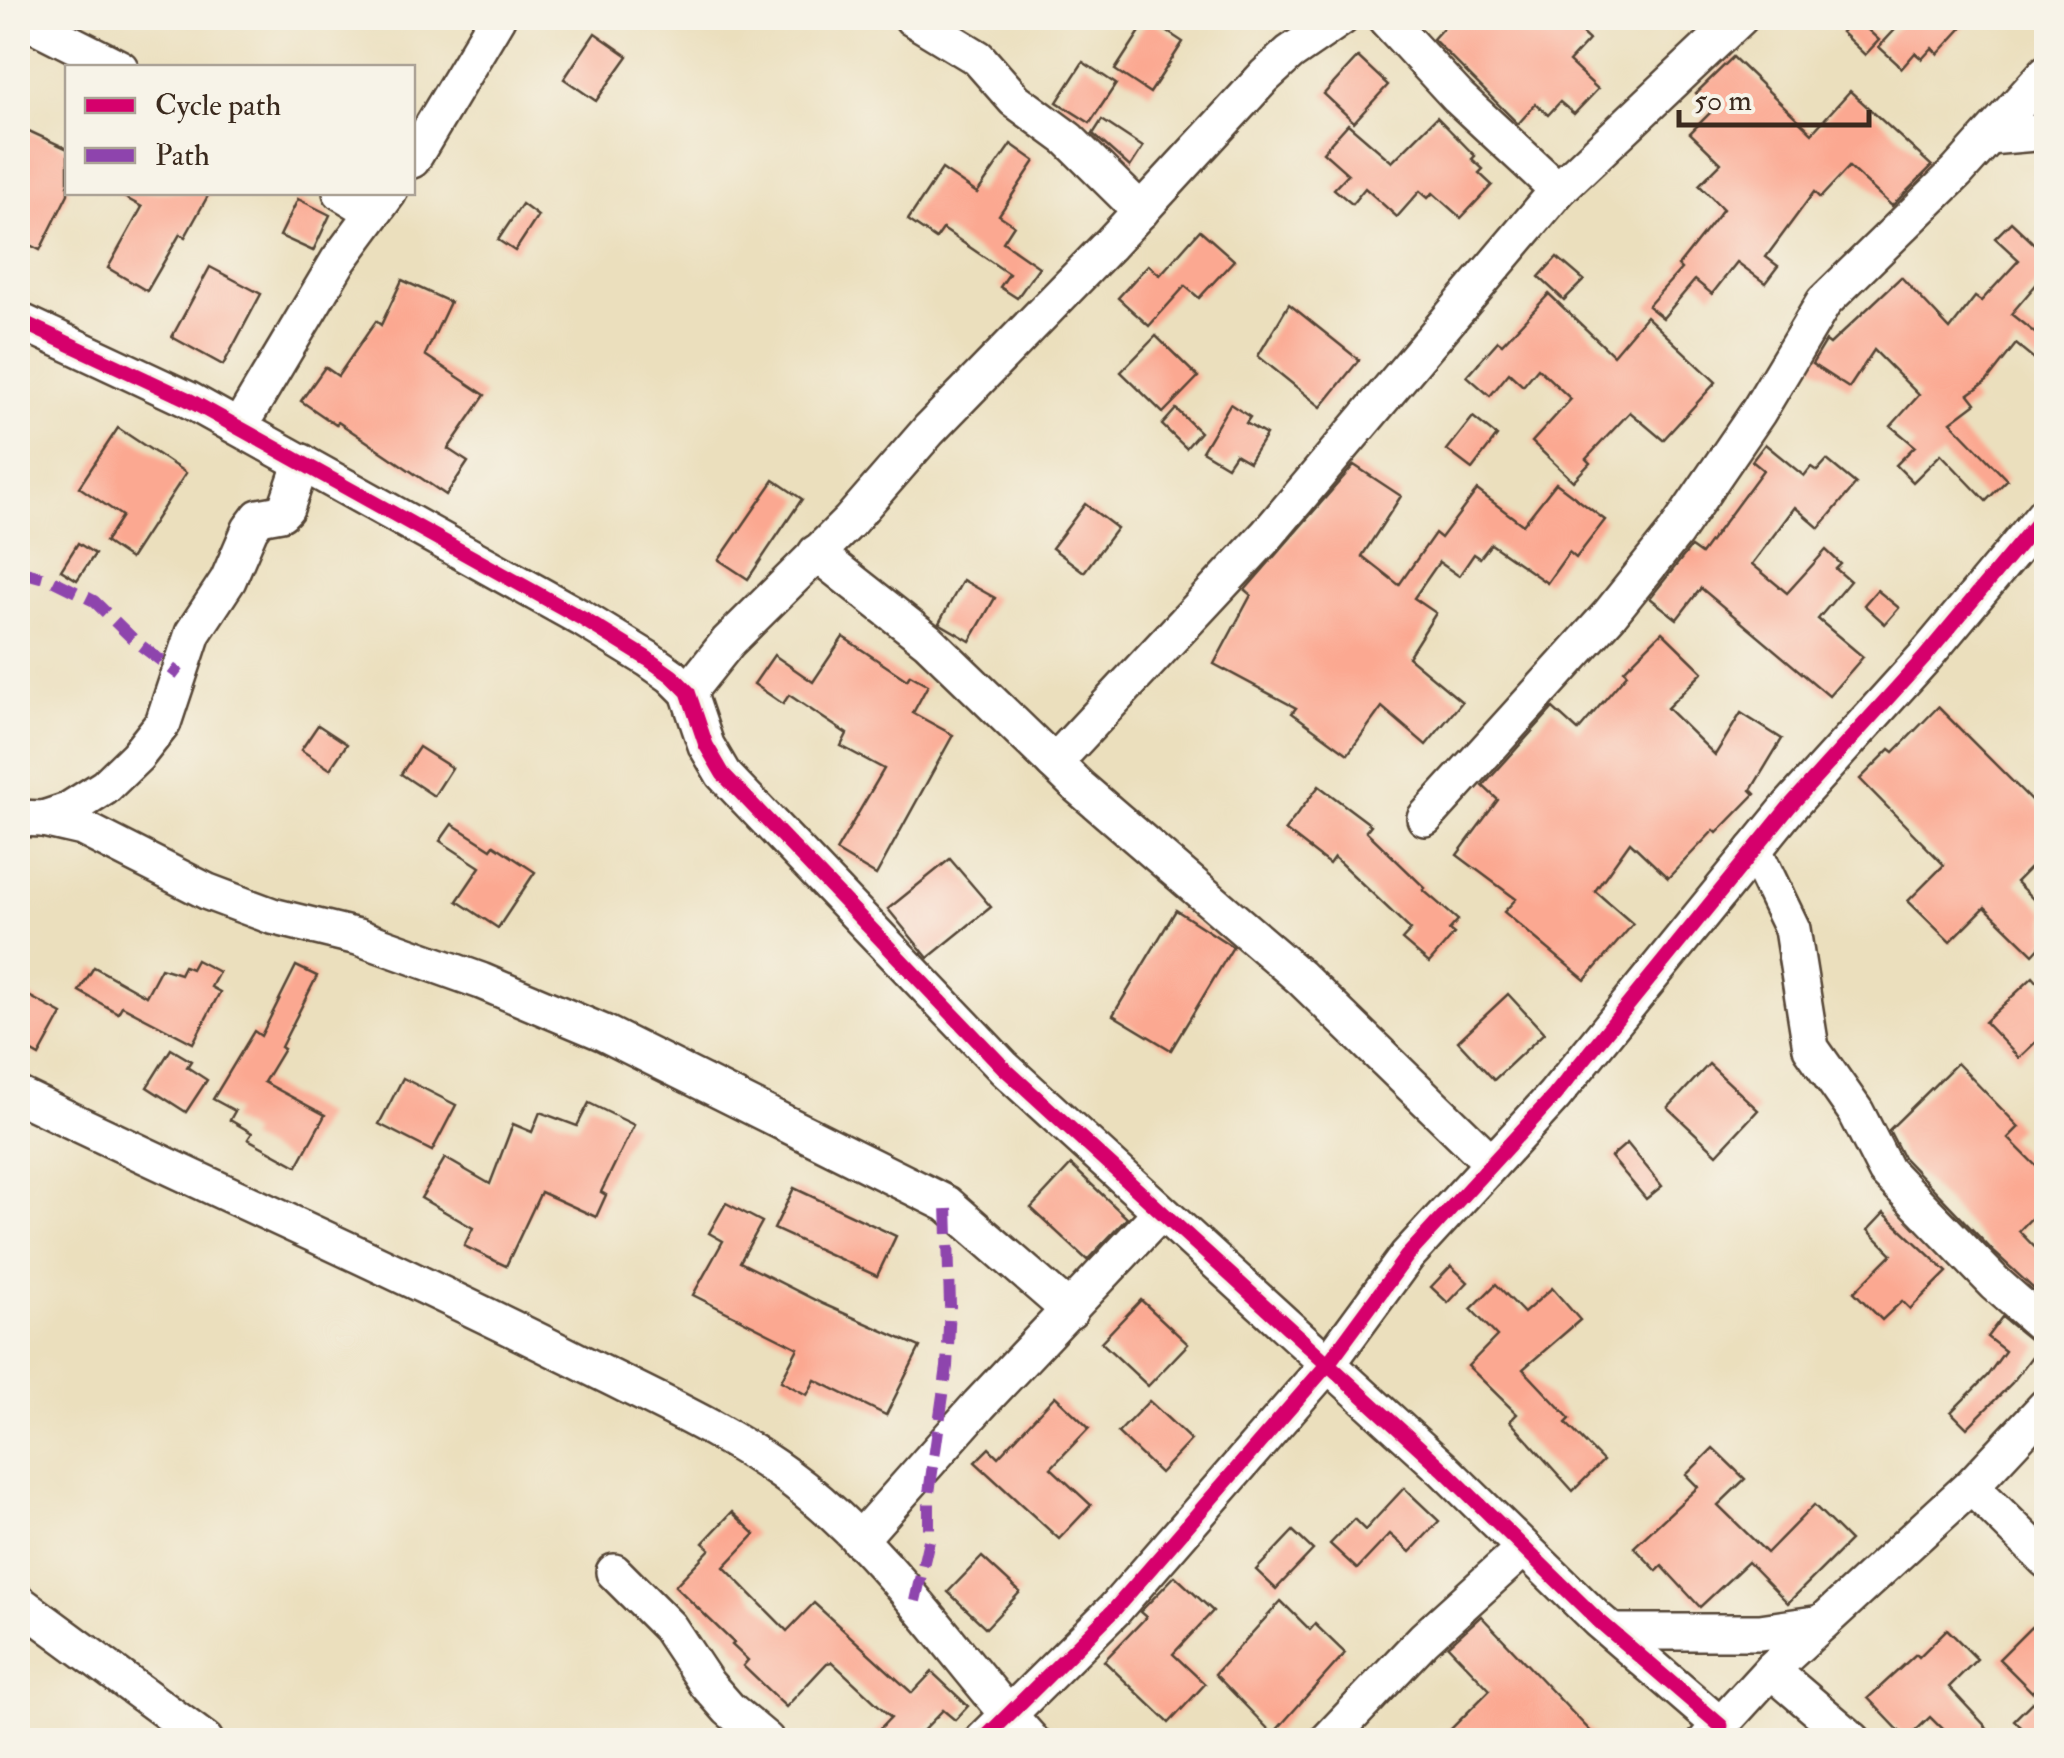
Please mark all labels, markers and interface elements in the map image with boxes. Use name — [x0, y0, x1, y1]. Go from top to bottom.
legend — [65, 65, 415, 195]
scale bar — [1679, 65, 1869, 127]
text: 50 m — [1694, 82, 1752, 119]
text: Cycle path — [155, 87, 281, 124]
text: Path — [155, 137, 210, 174]

